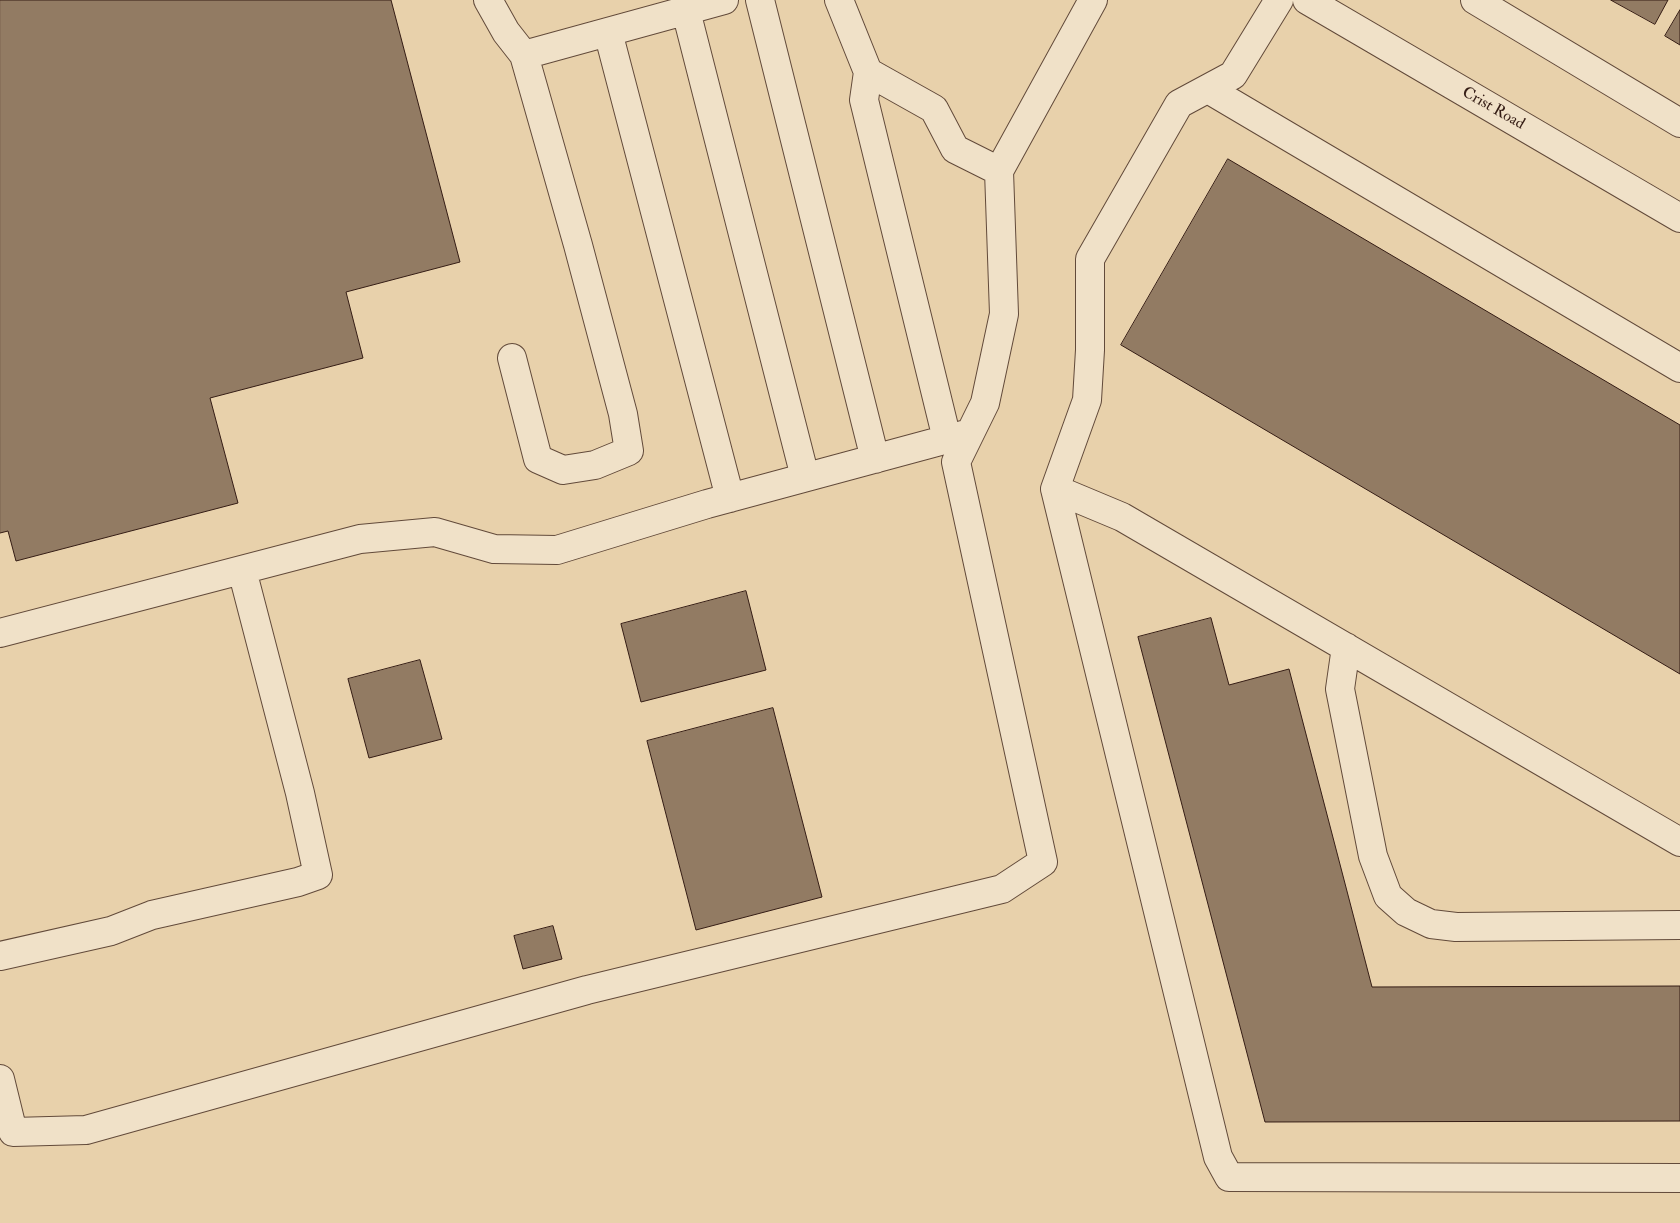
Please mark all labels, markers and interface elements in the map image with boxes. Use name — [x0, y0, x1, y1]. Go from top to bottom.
street label: Crist Road — [1458, 83, 1528, 135]

